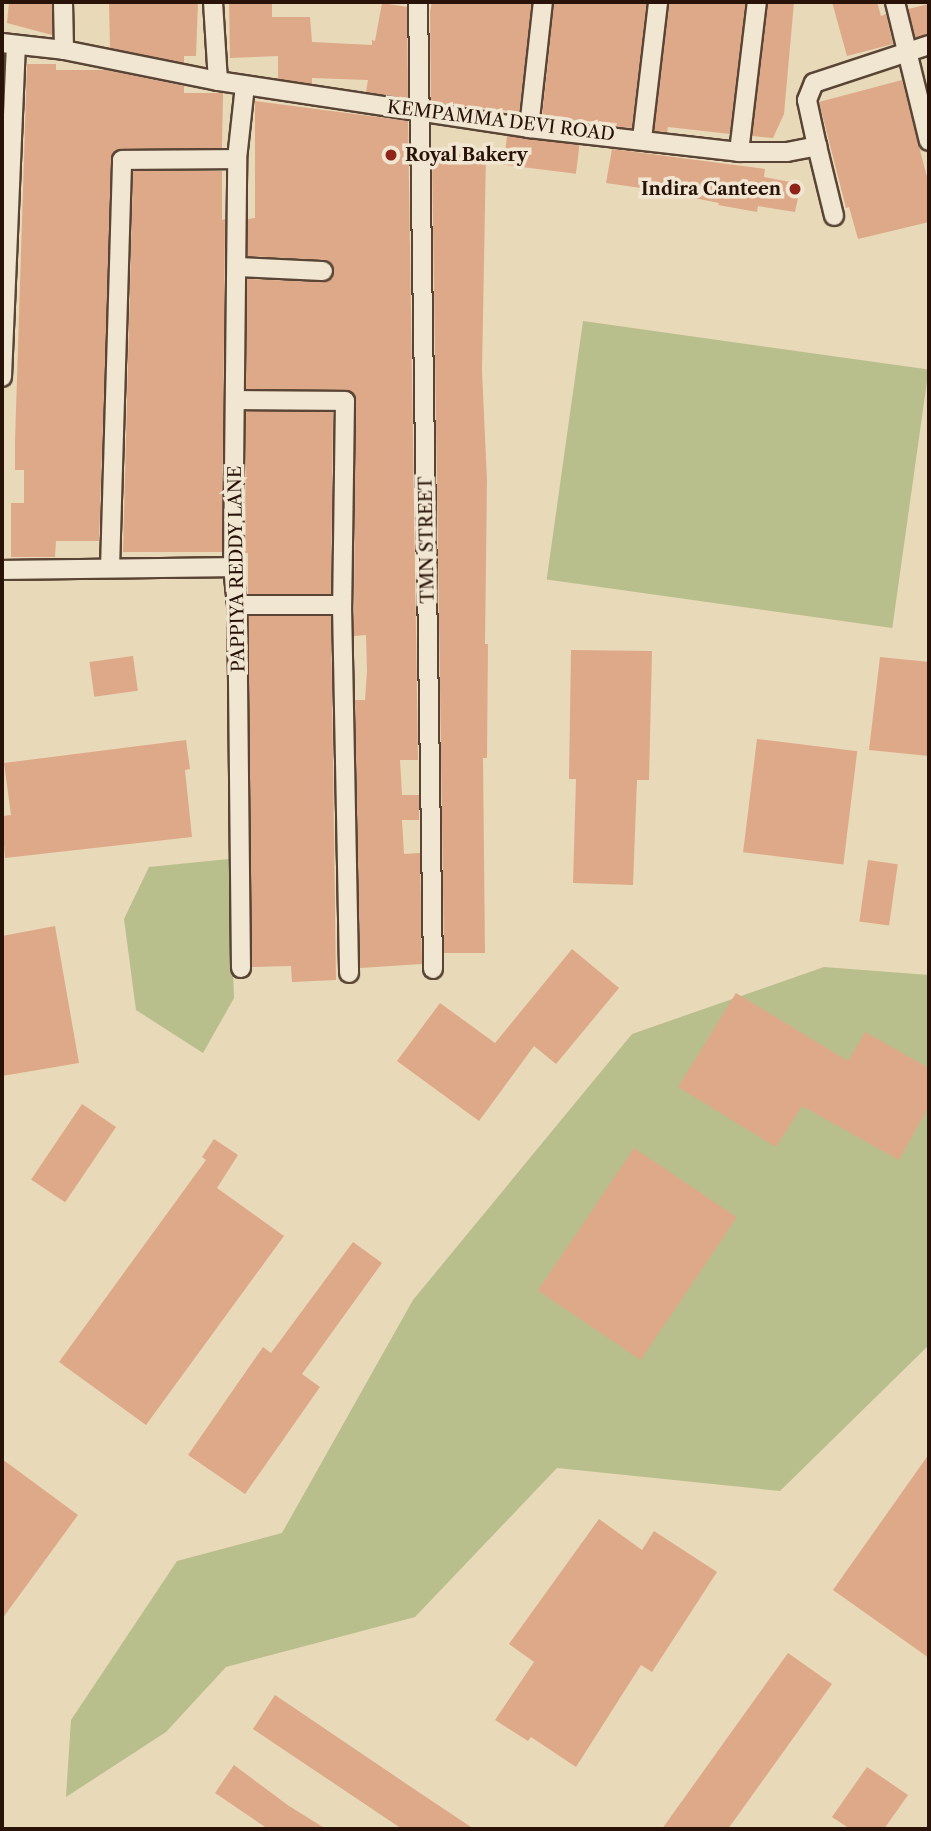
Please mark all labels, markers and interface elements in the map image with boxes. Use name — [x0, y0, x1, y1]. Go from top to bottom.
street label: KEMPAMMA DEVI ROAD — [386, 96, 616, 146]
place label: Royal Bakery — [405, 144, 528, 166]
marker: Royal Bakery — [383, 147, 399, 163]
place label: Indira Canteen — [641, 178, 781, 200]
marker: Indira Canteen — [787, 181, 803, 197]
street label: PAPPIYA REDDY LANE — [224, 465, 250, 673]
street label: TMN STREET — [415, 476, 439, 604]

